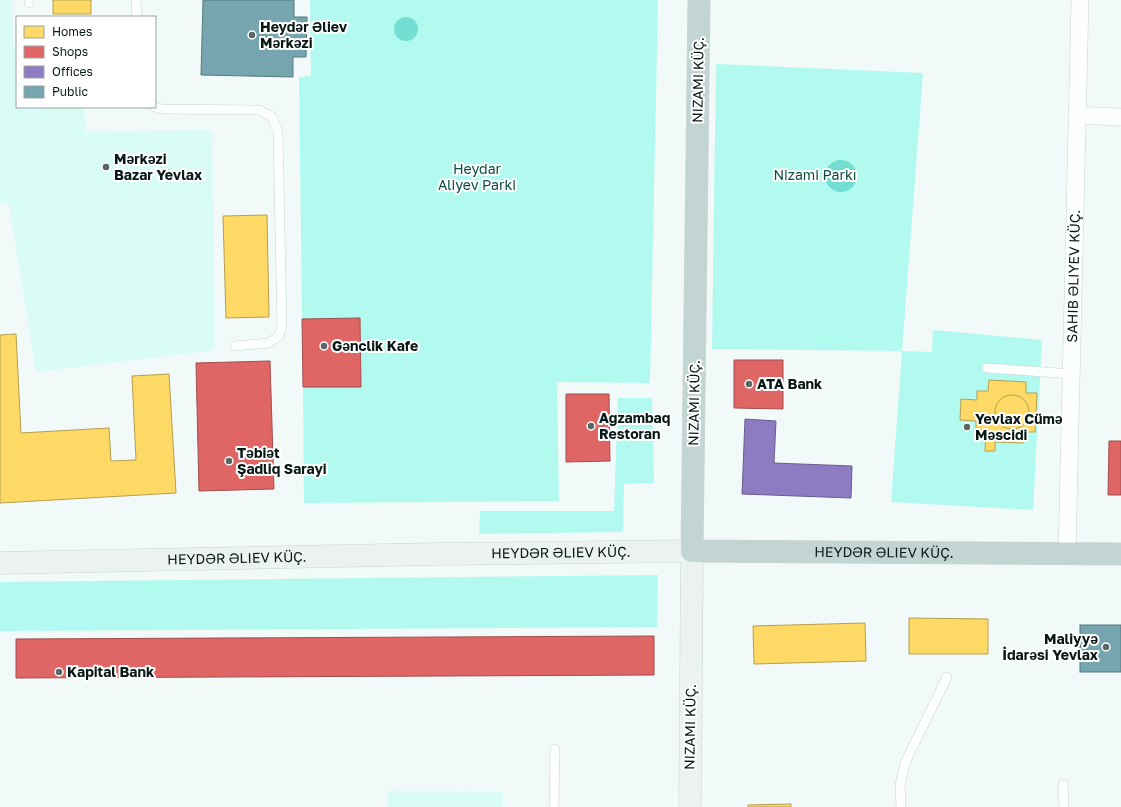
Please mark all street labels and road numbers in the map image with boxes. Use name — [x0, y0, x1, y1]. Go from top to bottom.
street label: NIZAMI KÜÇ. — [688, 37, 707, 123]
street label: SAHIB ƏLIYEV KÜÇ. — [1063, 209, 1083, 343]
street label: NIZAMI KÜÇ. — [684, 360, 703, 446]
street label: HEYDƏR ƏLIEV KÜÇ. — [491, 543, 631, 561]
street label: HEYDƏR ƏLIEV KÜÇ. — [814, 543, 954, 561]
street label: HEYDƏR ƏLIEV KÜÇ. — [167, 548, 307, 568]
street label: NIZAMI KÜÇ. — [680, 684, 699, 770]

